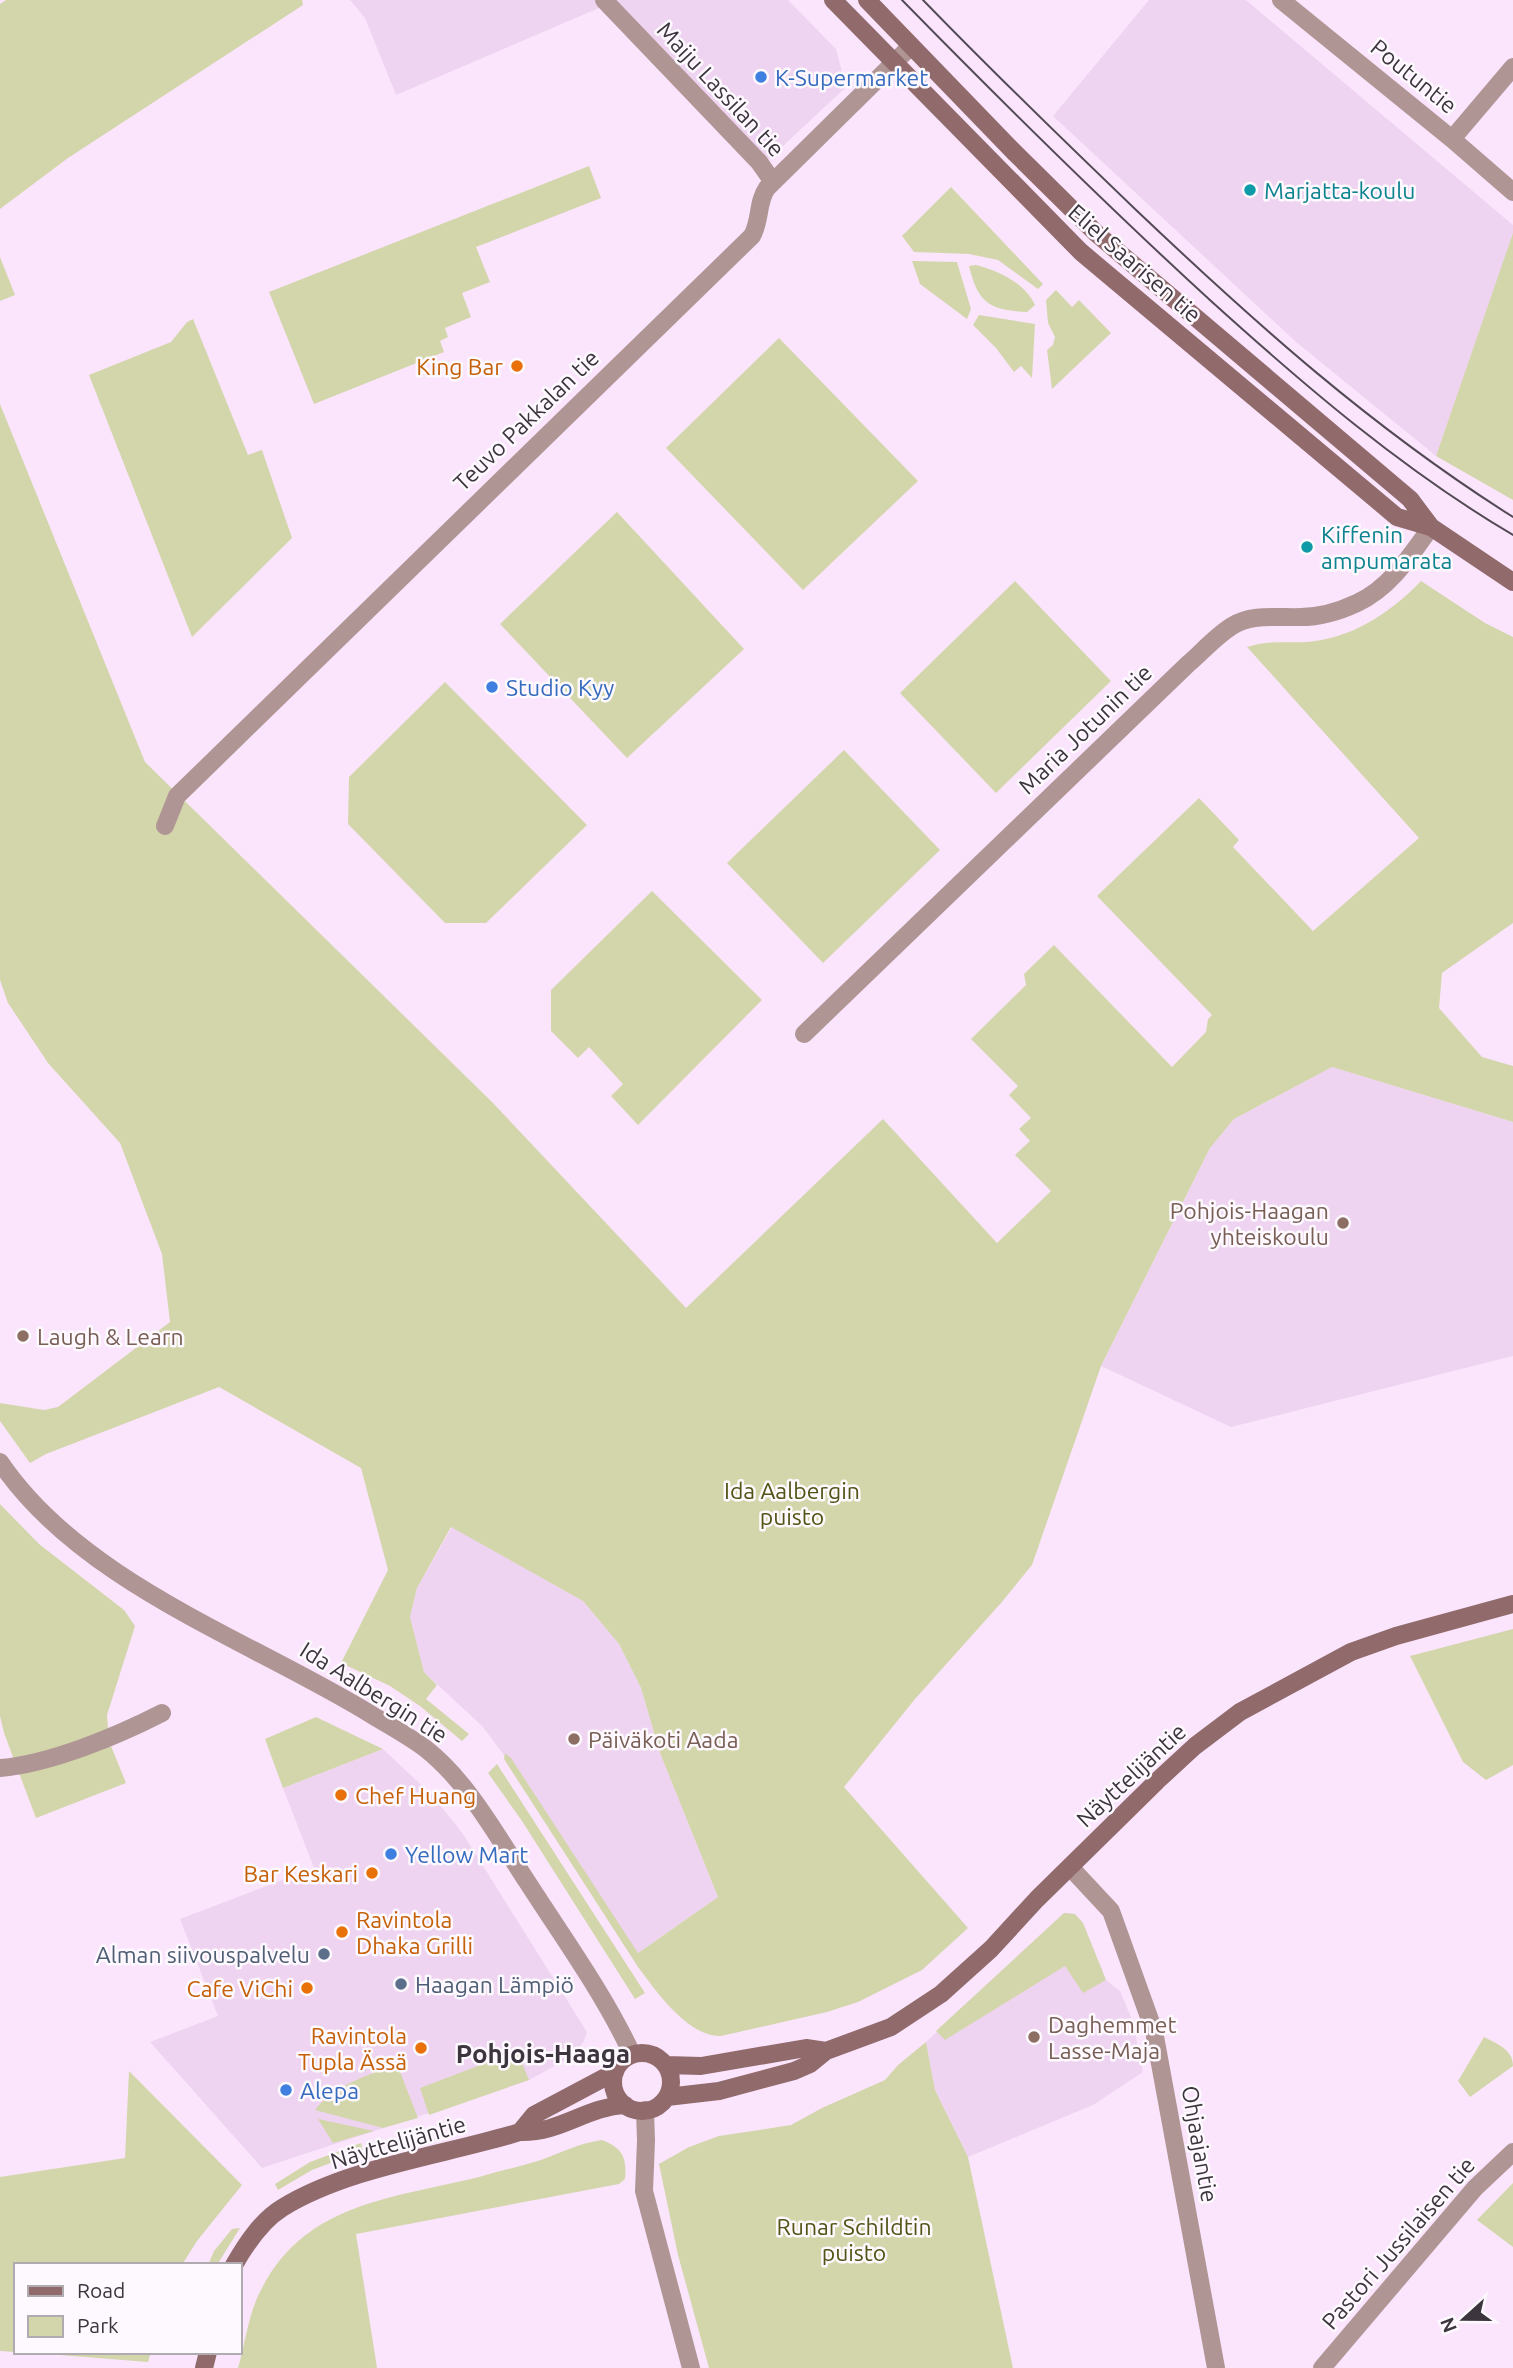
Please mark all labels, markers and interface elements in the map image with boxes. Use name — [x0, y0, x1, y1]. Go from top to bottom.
street label: Maiju Lassilan tie — [652, 17, 790, 161]
street label: Poutuntie — [1366, 34, 1462, 118]
place label: K-Supermarket — [775, 65, 928, 90]
marker: K-Supermarket — [753, 69, 769, 85]
place label: Marjatta-koulu — [1264, 178, 1415, 203]
marker: Marjatta-koulu — [1242, 182, 1258, 198]
street label: Eliel Saarisen tie — [1064, 199, 1206, 327]
street label: Teuvo Pakkalan tie — [448, 345, 604, 495]
place label: King Bar — [416, 354, 503, 379]
marker: King Bar — [509, 358, 525, 374]
place label: Kiffenin ampumarata — [1321, 522, 1452, 573]
marker: Kiffenin ampumarata — [1299, 539, 1315, 555]
street label: Maria Jotunin tie — [1014, 659, 1156, 799]
place label: Studio Kyy — [506, 675, 614, 700]
marker: Studio Kyy — [484, 679, 500, 695]
place label: Pohjois-Haagan yhteiskoulu — [1170, 1198, 1329, 1249]
marker: Pohjois-Haagan yhteiskoulu — [1335, 1215, 1351, 1231]
place label: Laugh & Learn — [37, 1324, 184, 1349]
marker: Laugh & Learn — [15, 1328, 31, 1344]
park label: Ida Aalbergin puisto — [724, 1478, 860, 1529]
street label: Ida Aalbergin tie — [296, 1637, 452, 1747]
street label: Näyttelijäntie — [1071, 1718, 1191, 1832]
place label: Päiväkoti Aada — [588, 1727, 738, 1752]
marker: Päiväkoti Aada — [566, 1731, 582, 1747]
place label: Chef Huang — [355, 1783, 476, 1808]
marker: Chef Huang — [333, 1787, 349, 1803]
place label: Yellow Mart — [405, 1842, 528, 1867]
marker: Yellow Mart — [383, 1846, 399, 1862]
place label: Bar Keskari — [243, 1861, 358, 1886]
marker: Bar Keskari — [364, 1865, 380, 1881]
place label: Ravintola Dhaka Grilli — [356, 1907, 473, 1958]
marker: Ravintola Dhaka Grilli — [334, 1924, 350, 1940]
place label: Alman siivouspalvelu — [96, 1942, 310, 1967]
marker: Alman siivouspalvelu — [316, 1946, 332, 1962]
place label: Haagan Lämpiö — [415, 1972, 574, 1997]
place label: Cafe ViChi — [187, 1976, 293, 2001]
marker: Haagan Lämpiö — [393, 1976, 409, 1992]
marker: Cafe ViChi — [299, 1980, 315, 1996]
place label: Daghemmet Lasse-Maja — [1048, 2012, 1177, 2063]
place label: Ravintola Tupla Ässä — [298, 2023, 407, 2074]
marker: Daghemmet Lasse-Maja — [1026, 2029, 1042, 2045]
district label: Pohjois-Haaga — [456, 2039, 630, 2068]
marker: Ravintola Tupla Ässä — [413, 2040, 429, 2056]
place label: Alepa — [300, 2078, 359, 2103]
marker: Alepa — [278, 2082, 294, 2098]
street label: Ohjaajantie — [1177, 2084, 1223, 2204]
street label: Näyttelijäntie — [327, 2111, 469, 2173]
street label: Pastori Jussilaisen tie — [1317, 2152, 1479, 2334]
park label: Runar Schildtin puisto — [776, 2214, 932, 2265]
legend — [14, 2263, 242, 2354]
text: Road — [77, 2278, 125, 2302]
north arrow — [1429, 2284, 1499, 2354]
text: Park — [77, 2313, 119, 2337]
text: N — [1435, 2315, 1461, 2336]

